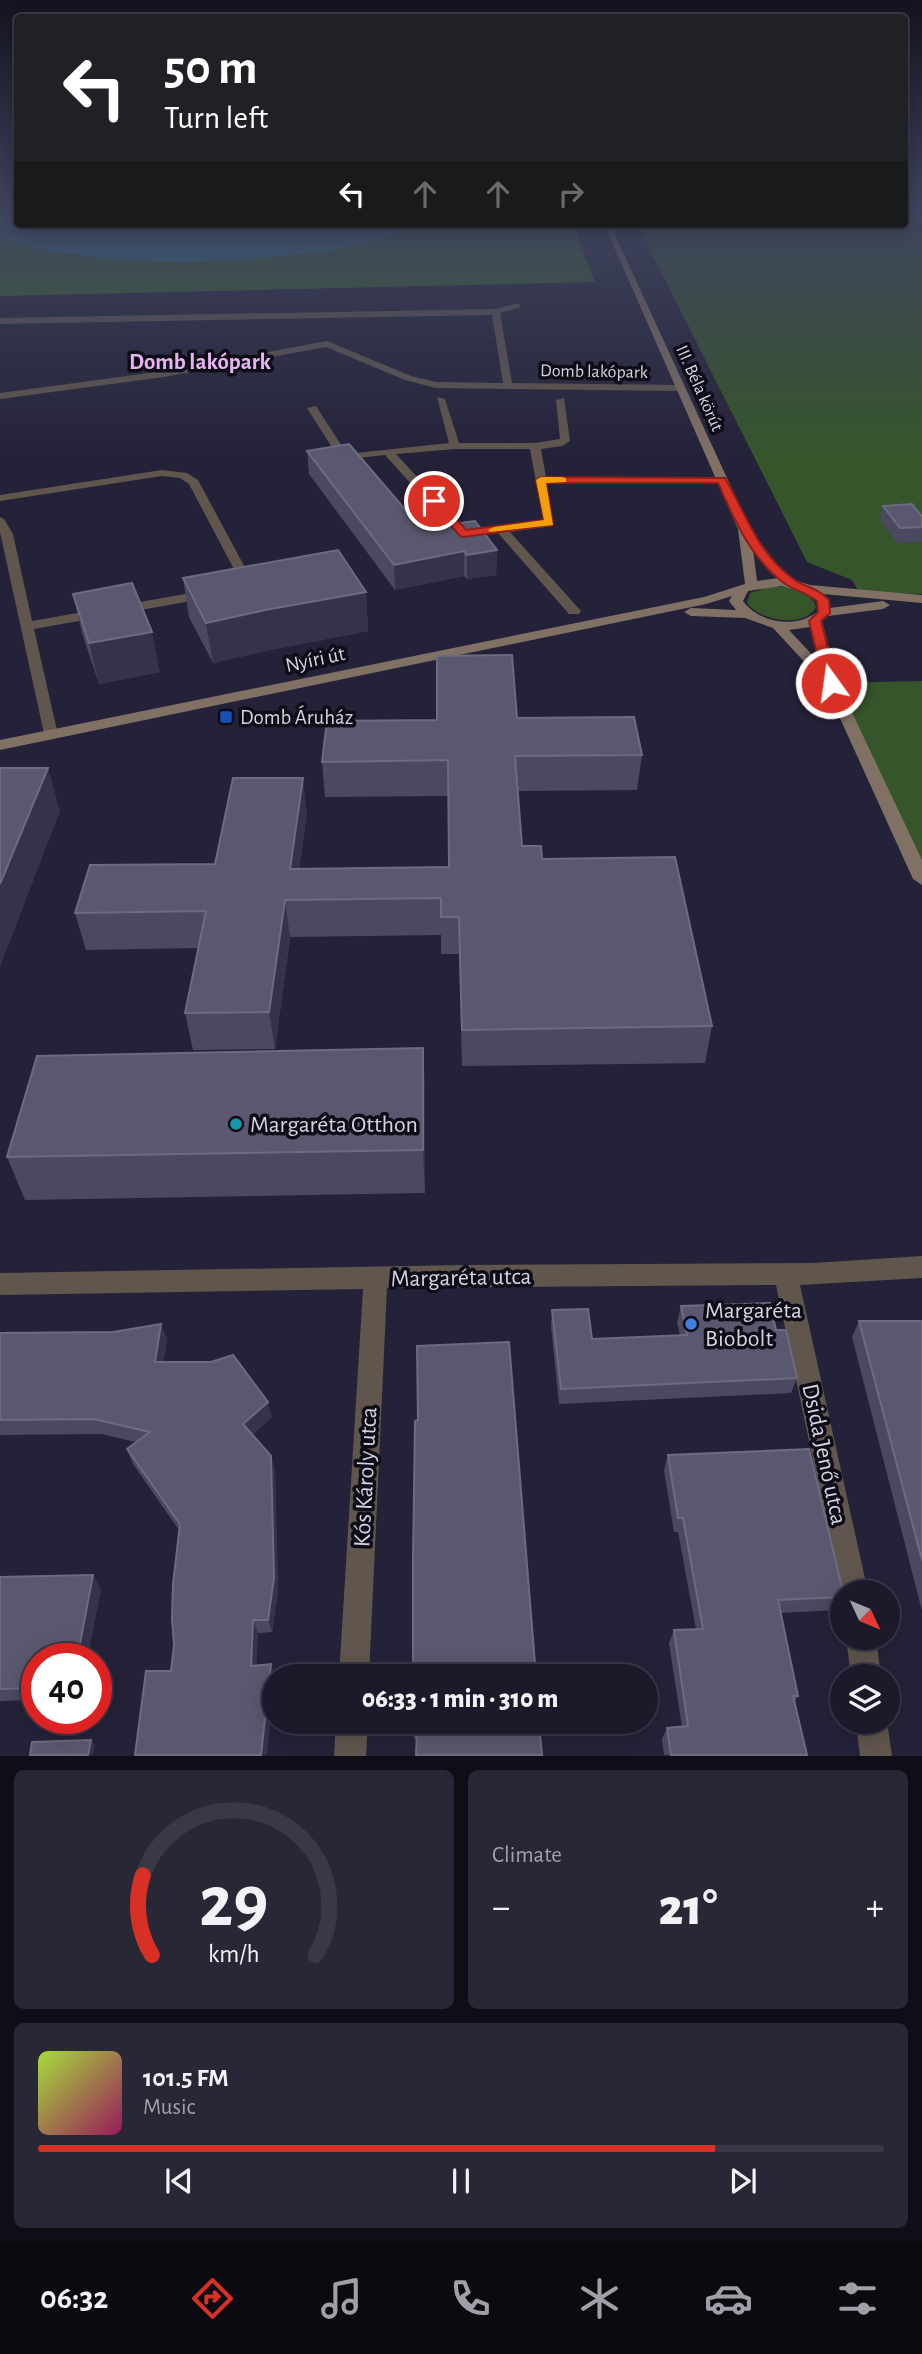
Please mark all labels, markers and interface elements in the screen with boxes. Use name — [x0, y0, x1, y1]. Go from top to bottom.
icon: left — [49, 42, 140, 133]
text: 50 m — [164, 44, 258, 93]
text: Turn left — [164, 102, 268, 134]
icon: left — [333, 175, 371, 213]
icon: ahead — [406, 175, 444, 213]
icon: ahead — [479, 175, 517, 213]
icon: right — [552, 175, 590, 213]
street label: III. Béla körút — [672, 343, 726, 434]
district label: Domb lakópark — [129, 351, 271, 374]
street label: Domb lakópark — [540, 362, 649, 382]
pin — [404, 471, 464, 531]
icon: arrive — [415, 482, 453, 520]
street label: Nyíri út — [283, 643, 347, 676]
position arrow — [794, 646, 868, 720]
place label: Domb Áruház — [240, 705, 353, 728]
marker: Domb Áruház — [218, 709, 234, 725]
place label: Margaréta Otthon — [250, 1113, 418, 1137]
marker: Margaréta Otthon — [228, 1116, 244, 1132]
street label: Margaréta utca — [390, 1265, 532, 1291]
place label: Margaréta Biobolt — [705, 1299, 802, 1351]
marker: Margaréta Biobolt — [683, 1316, 699, 1332]
street label: Dsida Jenő utca — [797, 1382, 851, 1527]
street label: Kós Károly utca — [350, 1406, 382, 1548]
north arrow — [830, 1580, 900, 1650]
map controls — [830, 1580, 900, 1734]
speed limit sign: 40 — [21, 1643, 112, 1734]
button: layers — [830, 1664, 900, 1734]
text: 06:33 · 1 min · 310 m — [362, 1686, 558, 1712]
text: Climate — [492, 1844, 562, 1867]
text: 29 — [199, 1868, 269, 1941]
text: 21° — [658, 1882, 718, 1934]
text: − — [492, 1889, 510, 1927]
text: + — [866, 1889, 884, 1927]
text: km/h — [208, 1942, 260, 1967]
text: 101.5 FM — [143, 2065, 229, 2091]
text: Music — [143, 2096, 195, 2119]
icon: previous — [160, 2162, 198, 2200]
icon: pause — [442, 2162, 480, 2200]
icon: next — [724, 2162, 762, 2200]
icon: directions — [188, 2274, 237, 2323]
icon: music — [317, 2274, 366, 2323]
icon: phone — [446, 2274, 495, 2323]
icon: climate — [575, 2274, 624, 2323]
icon: car — [704, 2274, 753, 2323]
icon: filters — [833, 2274, 882, 2323]
text: 06:32 — [40, 2282, 108, 2314]

